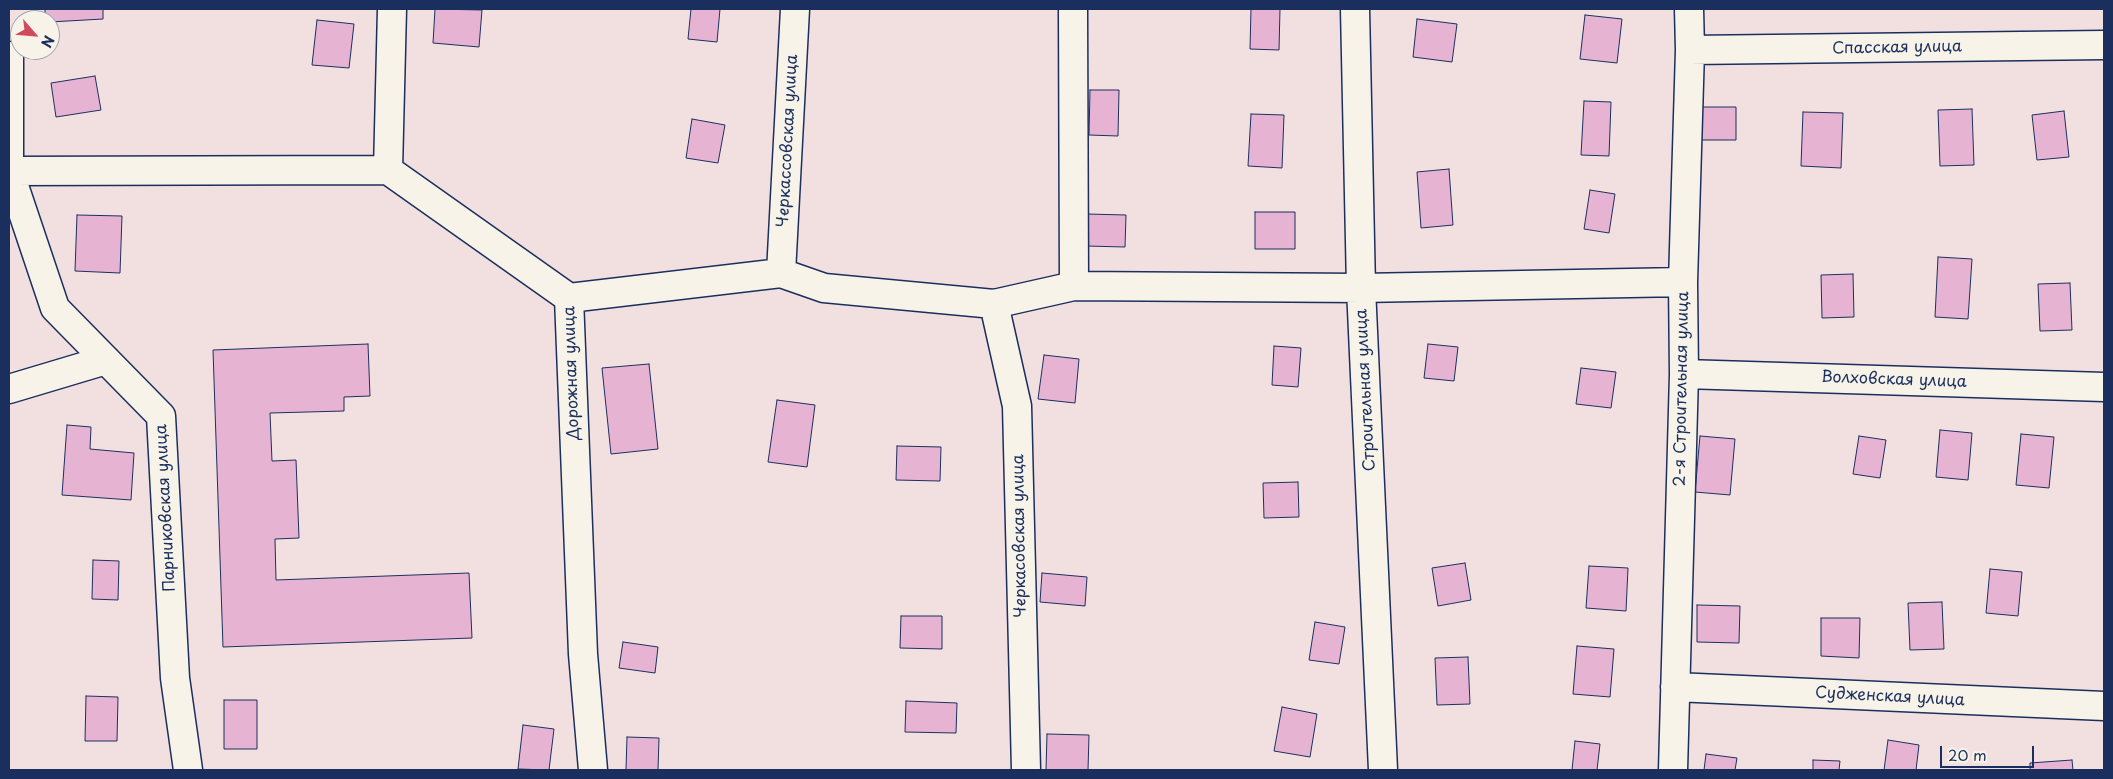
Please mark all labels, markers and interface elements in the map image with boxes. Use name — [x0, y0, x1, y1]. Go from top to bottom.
north arrow — [10, 10, 60, 60]
text: N — [36, 32, 60, 51]
street label: Спасская улица — [1832, 37, 1962, 59]
street label: Черкассовская улица — [774, 54, 802, 228]
street label: 2-я Строительная улица — [1671, 291, 1693, 487]
street label: Дорожная улица — [560, 306, 584, 440]
street label: Строительная улица — [1352, 308, 1380, 472]
street label: Волховская улица — [1821, 368, 1967, 392]
street label: Парниковская улица — [152, 424, 180, 592]
street label: Черкасовская улица — [1009, 454, 1031, 618]
street label: Судженская улица — [1815, 683, 1965, 711]
scale bar — [1943, 736, 2037, 768]
text: 20 m — [1948, 743, 1987, 766]

